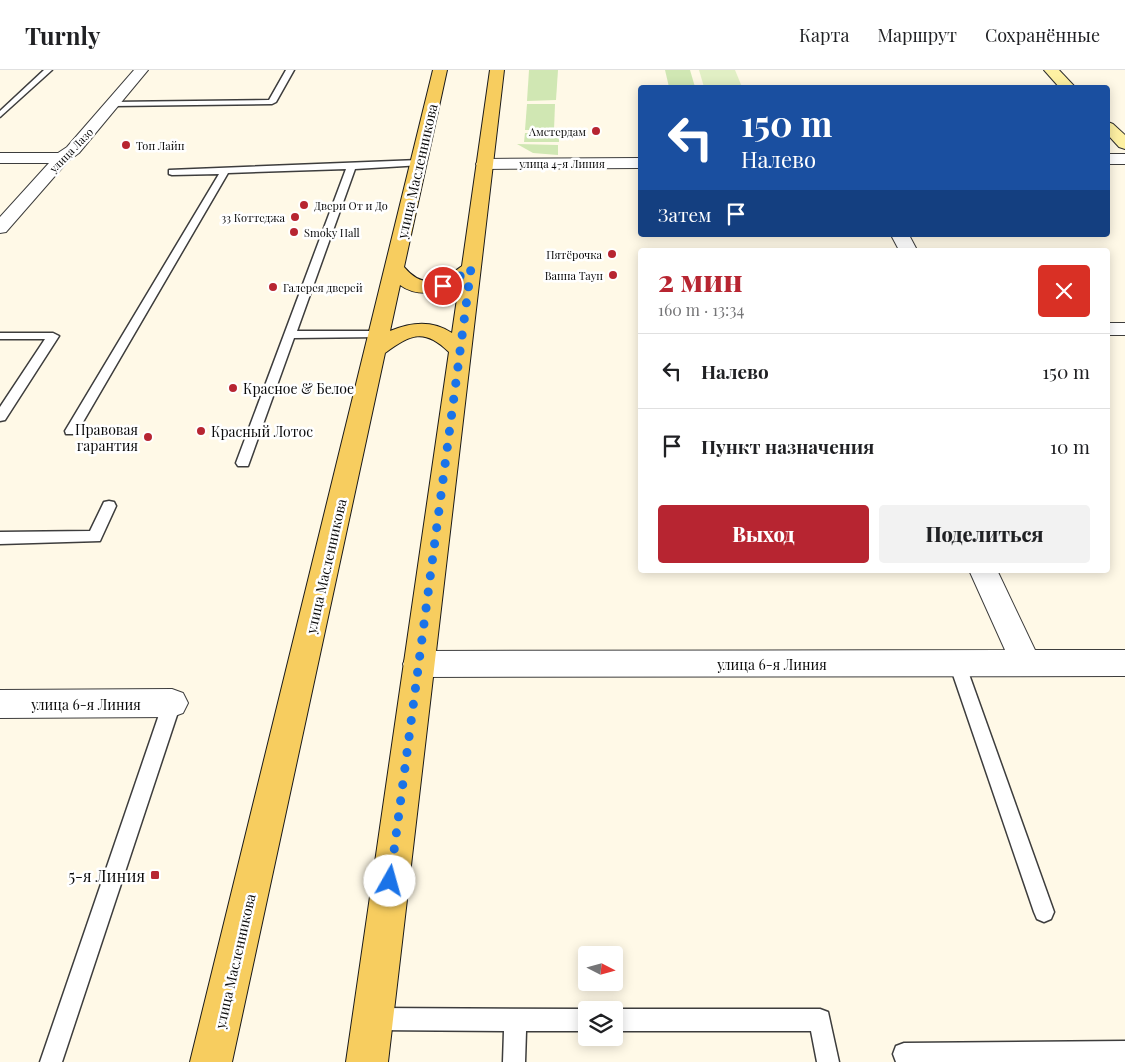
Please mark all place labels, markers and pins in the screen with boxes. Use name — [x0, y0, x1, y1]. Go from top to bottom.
place label: Амстердам — [528, 124, 586, 139]
marker: Амстердам — [590, 125, 602, 137]
place label: Топ Лайн — [136, 138, 185, 153]
marker: Топ Лайн — [120, 139, 132, 151]
place label: Двери От и До — [314, 198, 388, 213]
marker: Двери От и До — [298, 199, 310, 211]
place label: 33 Коттеджа — [221, 210, 286, 225]
marker: 33 Коттеджа — [289, 211, 301, 223]
place label: Smoky Hall — [304, 225, 360, 240]
marker: Smoky Hall — [288, 226, 300, 238]
place label: Пятёрочка — [546, 247, 603, 262]
marker: Пятёрочка — [606, 248, 618, 260]
pin — [422, 265, 464, 307]
place label: Ванна Таун — [545, 268, 603, 283]
marker: Ванна Таун — [607, 269, 619, 281]
place label: Галерея дверей — [283, 280, 363, 295]
marker: Галерея дверей — [267, 281, 279, 293]
place label: Красное & Белое — [243, 379, 354, 398]
marker: Красное & Белое — [227, 382, 239, 394]
place label: Правовая гарантия — [75, 420, 138, 455]
place label: Красный Лотос — [211, 422, 313, 441]
marker: Красный Лотос — [195, 425, 207, 437]
marker: Правовая гарантия — [142, 431, 154, 443]
place label: 5-я Линия — [68, 865, 145, 886]
marker: 5-я Линия — [149, 869, 161, 881]

